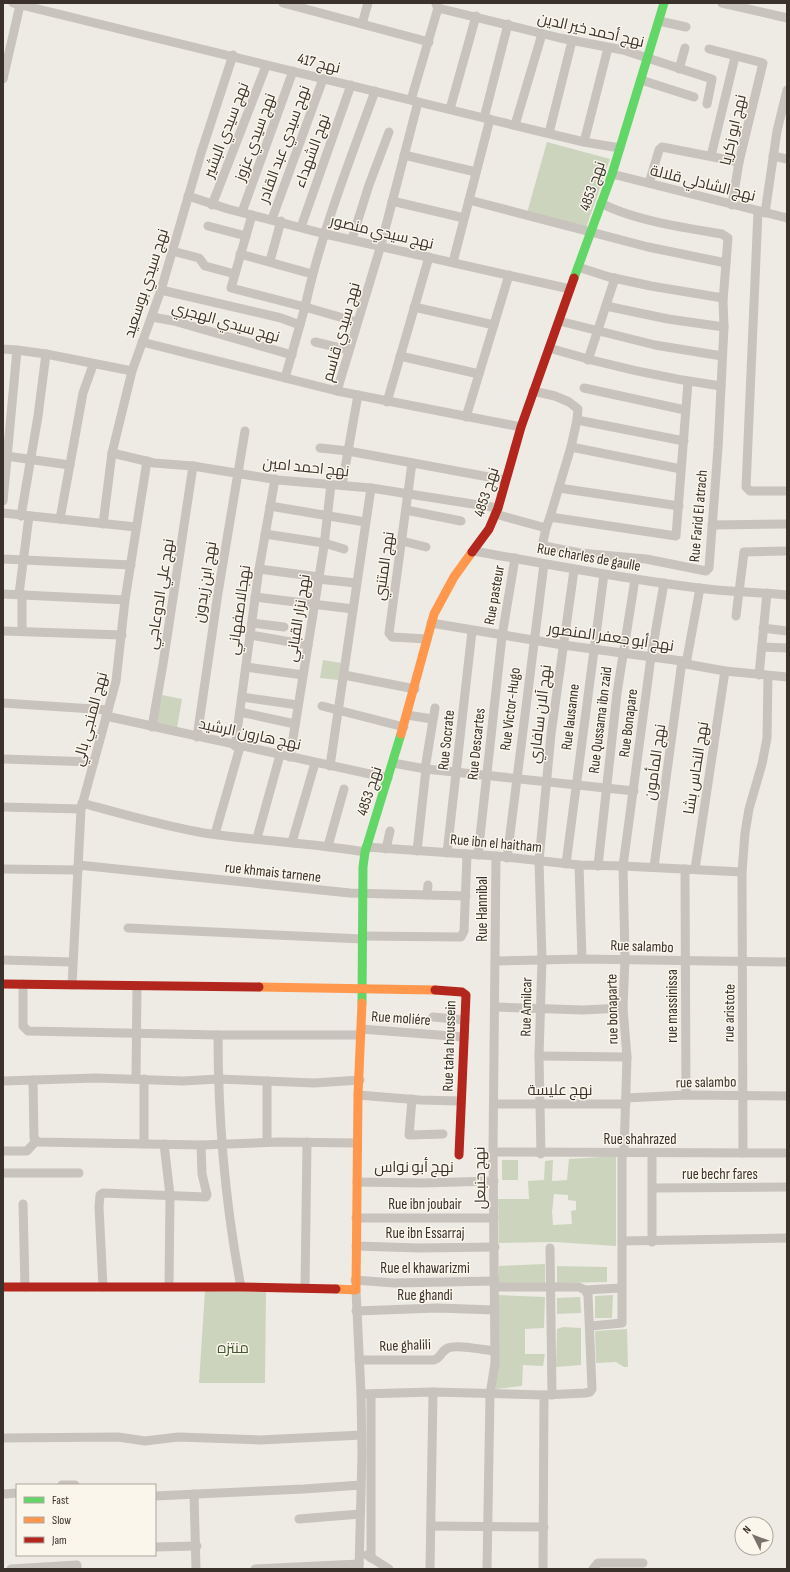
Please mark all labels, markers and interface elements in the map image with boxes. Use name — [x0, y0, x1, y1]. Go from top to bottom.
street label: نهج أحمد خير الدين — [535, 8, 646, 53]
street label: نهج 417 — [295, 49, 342, 79]
street label: نهج سيدي البشير — [199, 80, 255, 182]
street label: نهج سيدي عبد القادر — [254, 83, 316, 207]
street label: نهج سيدي عزوز — [230, 91, 282, 185]
street label: نهج ابو زكريا — [716, 93, 752, 168]
street label: نهج الشهداء — [290, 112, 335, 191]
street label: نهج 4853 — [575, 159, 611, 214]
street label: نهج الشادلي قلالة — [648, 161, 758, 208]
street label: نهج سيدي منصور — [327, 211, 436, 256]
street label: نهج سيدي بوسعيد — [120, 226, 175, 341]
street label: نهج سيدي قاسم — [318, 280, 367, 384]
street label: نهج سيدي الهجري — [169, 298, 282, 349]
street label: نهج احمد امين — [262, 453, 350, 482]
street label: نهج 4853 — [470, 465, 504, 520]
street label: Rue Farid El atrach — [685, 469, 712, 563]
street label: نهج المتنبي — [370, 530, 401, 602]
street label: نهج علي الدوعاجي — [142, 537, 181, 651]
street label: Rue charles de gaulle — [536, 539, 642, 576]
street label: نهج ابن زيدون — [190, 540, 222, 624]
street label: Rue pasteur — [480, 563, 509, 626]
street label: نهجالاصفهاني — [224, 564, 257, 656]
street label: نهج نزار القباني — [282, 573, 317, 664]
street label: نهج أبو جعفر المنصور — [545, 618, 675, 657]
street label: نهج آلان سافاري — [525, 664, 558, 765]
street label: Rue Victor-Hugo — [496, 666, 525, 752]
street label: Rue Qussama ibn zaid — [585, 666, 616, 775]
street label: نهج المنجي بالي — [69, 670, 114, 769]
street label: Rue lausanne — [557, 683, 584, 751]
street label: Rue Bonapare — [615, 688, 642, 758]
street label: Rue Descartes — [463, 707, 490, 781]
street label: Rue Socrate — [434, 709, 459, 771]
street label: نهج هارون الرشيد — [197, 714, 303, 756]
street label: نهج النحاس بشا — [680, 720, 714, 816]
street label: نهج المأمون — [640, 723, 671, 802]
street label: نهج 4853 — [353, 764, 387, 819]
street label: Rue ibn el haitham — [449, 830, 543, 857]
street label: rue khmais tarnene — [224, 858, 322, 887]
street label: Rue Hannibal — [473, 876, 492, 942]
street label: Rue salambo — [610, 936, 674, 957]
street label: rue massinissa — [663, 969, 682, 1043]
street label: rue bonaparte — [602, 974, 623, 1044]
street label: Rue Amilcar — [516, 976, 537, 1037]
street label: rue aristote — [719, 984, 740, 1042]
street label: Rue taha houssein — [438, 1000, 461, 1092]
street label: Rue moliére — [371, 1007, 431, 1030]
street label: rue salambo — [675, 1072, 737, 1093]
street label: نهج عليسة — [527, 1081, 593, 1101]
street label: Rue shahrazed — [604, 1130, 676, 1149]
street label: نهج حنبعل — [470, 1146, 492, 1210]
street label: نهج أبو نواس — [374, 1157, 454, 1178]
street label: rue bechr fares — [682, 1165, 758, 1184]
street label: Rue ibn joubair — [388, 1195, 463, 1214]
street label: Rue ibn Essarraj — [386, 1224, 465, 1243]
street label: Rue el khawarizmi — [380, 1259, 470, 1278]
street label: Rue ghandi — [397, 1286, 453, 1305]
street label: Rue ghalili — [379, 1335, 431, 1356]
park label: منتزه — [217, 1339, 249, 1358]
legend — [16, 1484, 156, 1556]
text: Fast — [52, 1493, 69, 1508]
text: Slow — [52, 1513, 71, 1528]
north arrow — [734, 1516, 774, 1556]
text: N — [740, 1523, 754, 1536]
text: Jam — [51, 1533, 67, 1548]

